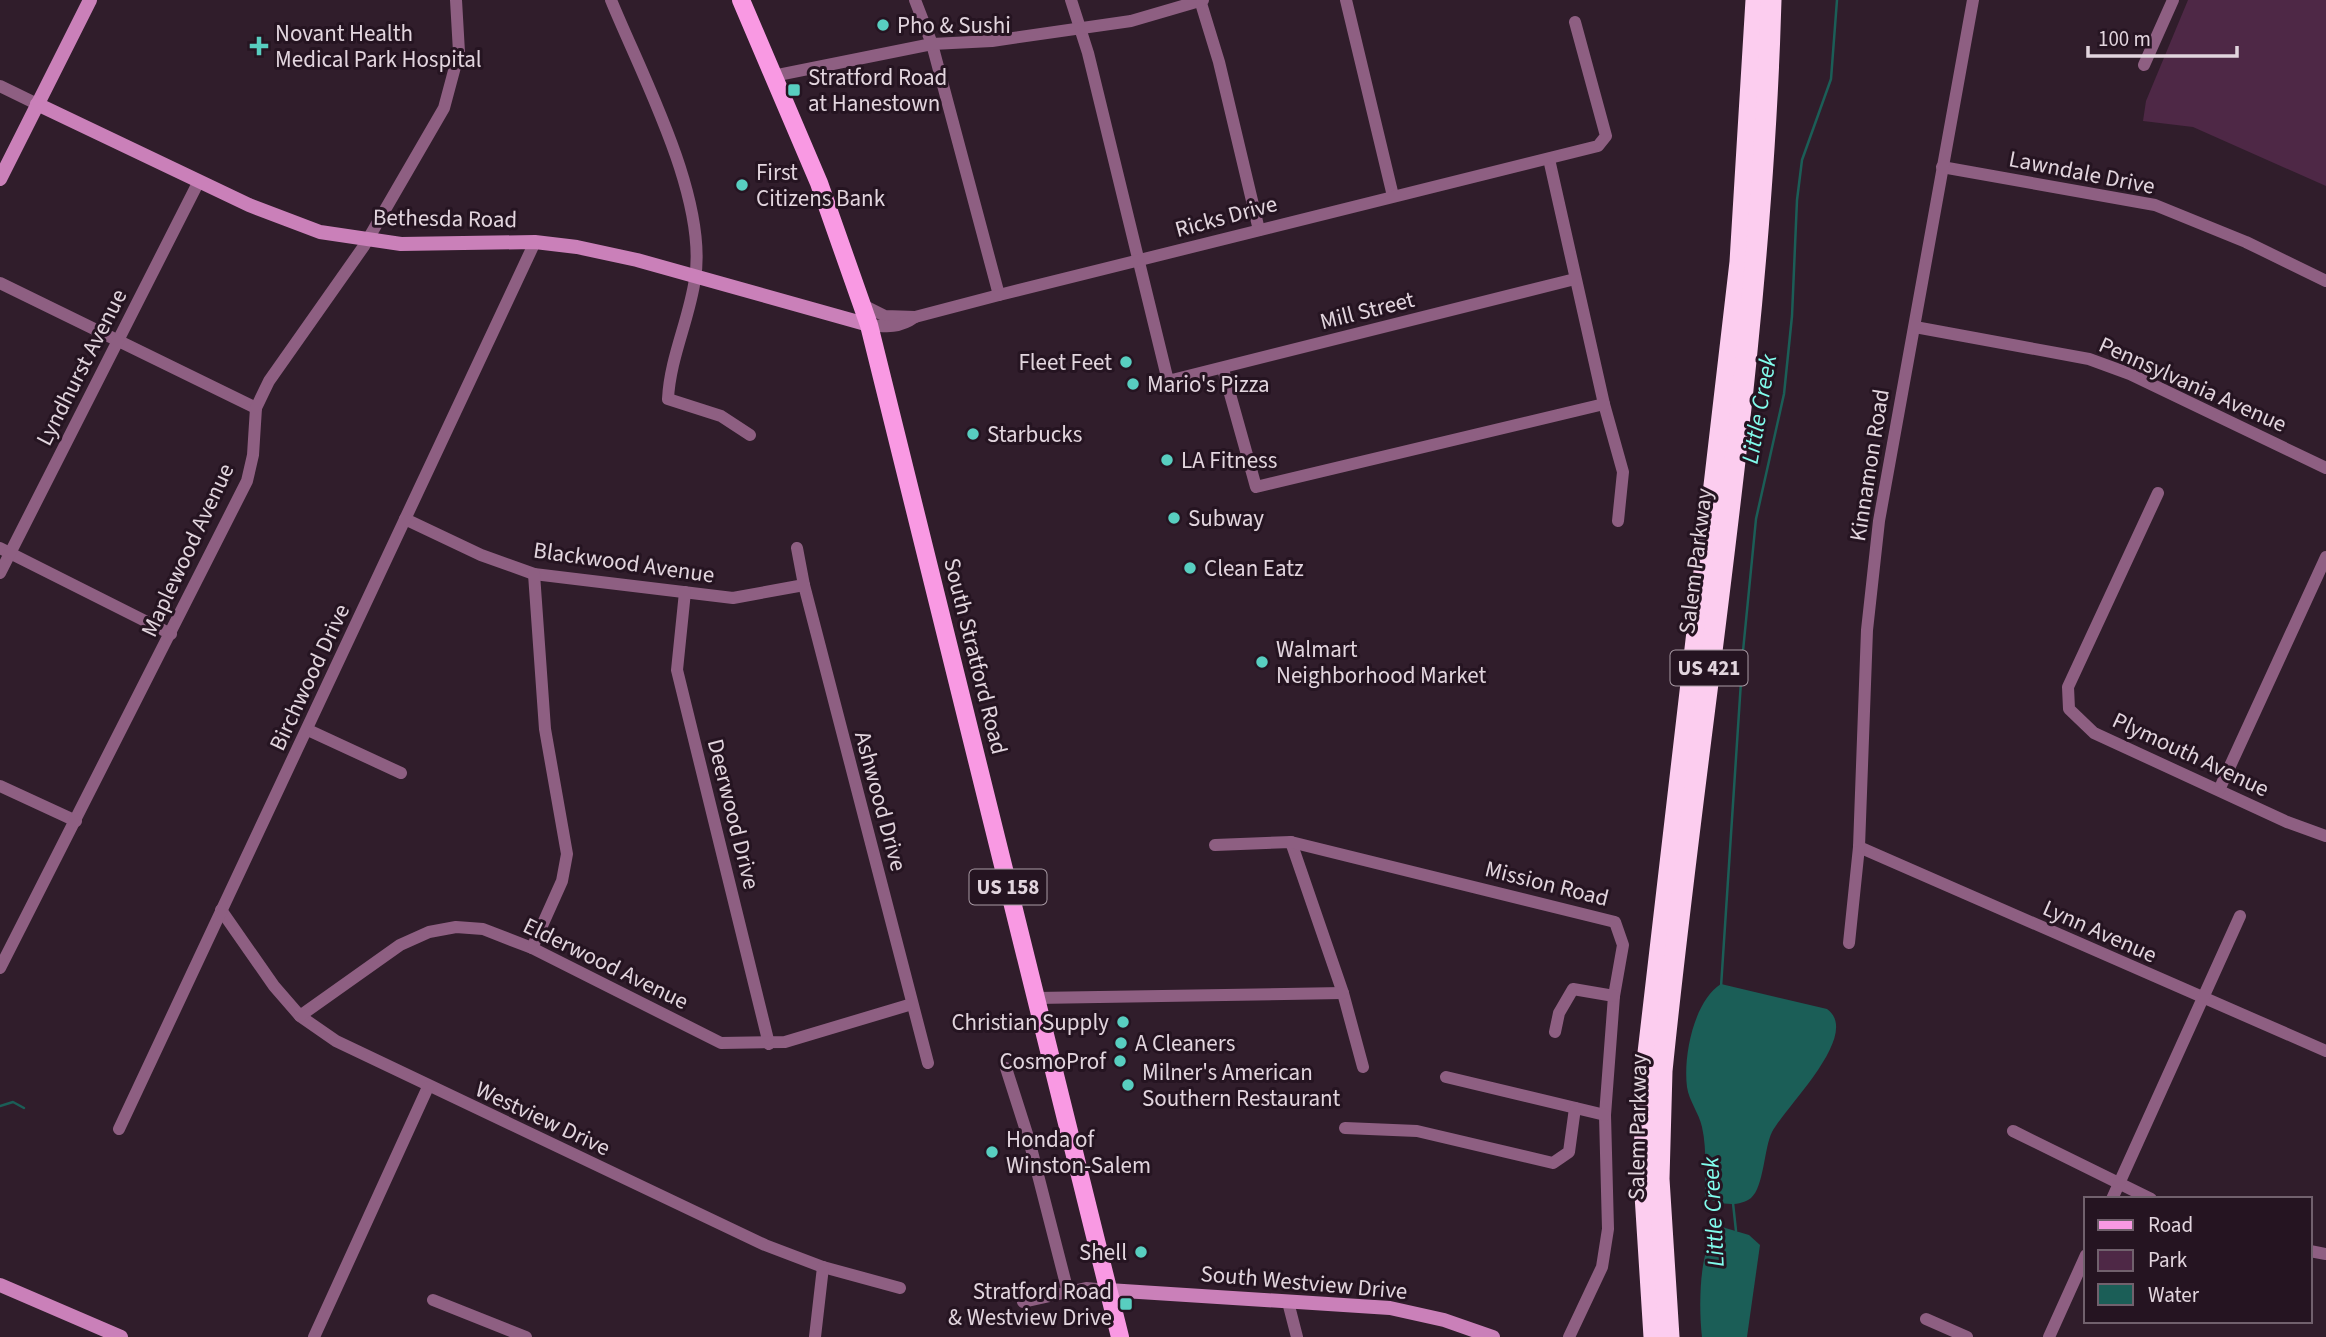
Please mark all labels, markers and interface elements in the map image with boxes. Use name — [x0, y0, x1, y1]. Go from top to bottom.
place label: Pho & Sushi — [897, 9, 1011, 42]
scale bar — [2088, 14, 2237, 58]
place label: Novant Health Medical Park Hospital — [275, 17, 482, 76]
marker: Pho & Sushi — [875, 17, 891, 33]
text: 100 m — [2098, 24, 2151, 54]
marker: Novant Health Medical Park Hospital — [249, 36, 269, 56]
place label: Stratford Road at Hanestown — [808, 61, 947, 120]
marker: Stratford Road at Hanestown — [786, 82, 802, 98]
street label: Lawndale Drive — [2006, 142, 2158, 203]
place label: First Citizens Bank — [756, 156, 886, 215]
marker: First Citizens Bank — [734, 177, 750, 193]
street label: Ricks Drive — [1171, 187, 1281, 246]
street label: Bethesda Road — [373, 201, 517, 236]
street label: Lyndhurst Avenue — [28, 283, 135, 451]
street label: Mill Street — [1316, 283, 1418, 338]
street label: Pennsylvania Avenue — [2094, 328, 2292, 441]
place label: Fleet Feet — [1018, 346, 1112, 379]
water label: Little Creek — [1733, 351, 1786, 466]
marker: Fleet Feet — [1118, 354, 1134, 370]
place label: Mario's Pizza — [1147, 368, 1270, 401]
marker: Mario's Pizza — [1125, 376, 1141, 392]
street label: Kinnamon Road — [1841, 387, 1898, 544]
place label: Starbucks — [987, 418, 1082, 451]
marker: Starbucks — [965, 426, 981, 442]
place label: LA Fitness — [1181, 444, 1277, 477]
marker: LA Fitness — [1159, 452, 1175, 468]
street label: Maplewood Avenue — [133, 458, 242, 642]
street label: Salem Parkway — [1670, 486, 1721, 636]
place label: Subway — [1188, 502, 1264, 535]
marker: Subway — [1166, 510, 1182, 526]
street label: Blackwood Avenue — [531, 533, 717, 592]
place label: Clean Eatz — [1204, 552, 1304, 585]
street label: South Stratford Road — [935, 554, 1016, 758]
marker: Clean Eatz — [1182, 560, 1198, 576]
street label: Birchwood Drive — [261, 598, 358, 756]
place label: Walmart Neighborhood Market — [1276, 633, 1486, 692]
road number: US 421 — [1670, 650, 1748, 686]
marker: Walmart Neighborhood Market — [1254, 654, 1270, 670]
street label: Plymouth Avenue — [2107, 704, 2275, 805]
street label: Ashwood Drive — [846, 727, 915, 875]
street label: Deerwood Drive — [699, 735, 768, 893]
street label: Mission Road — [1482, 852, 1612, 915]
road number: US 158 — [970, 870, 1046, 904]
street label: Lynn Avenue — [2037, 892, 2162, 971]
street label: Elderwood Avenue — [518, 909, 694, 1018]
place label: Christian Supply — [951, 1006, 1109, 1039]
marker: Christian Supply — [1115, 1014, 1131, 1030]
place label: A Cleaners — [1135, 1027, 1235, 1060]
marker: A Cleaners — [1113, 1035, 1129, 1051]
place label: CosmoProf — [999, 1045, 1107, 1078]
marker: CosmoProf — [1112, 1053, 1128, 1069]
street label: Salem Parkway — [1620, 1053, 1655, 1201]
place label: Milner's American Southern Restaurant — [1142, 1056, 1341, 1115]
street label: Westview Drive — [470, 1073, 616, 1164]
marker: Milner's American Southern Restaurant — [1120, 1077, 1136, 1093]
place label: Honda of Winston-Salem — [1006, 1123, 1151, 1182]
marker: Honda of Winston-Salem — [984, 1144, 1000, 1160]
water label: Little Creek — [1693, 1155, 1734, 1268]
legend — [2084, 1197, 2312, 1323]
text: Road — [2148, 1210, 2193, 1240]
place label: Shell — [1079, 1236, 1127, 1269]
marker: Shell — [1133, 1244, 1149, 1260]
text: Park — [2148, 1245, 2188, 1275]
street label: South Westview Drive — [1199, 1257, 1409, 1308]
place label: Stratford Road & Westview Drive — [948, 1275, 1112, 1334]
text: Water — [2148, 1280, 2200, 1310]
marker: Stratford Road & Westview Drive — [1118, 1296, 1134, 1312]

